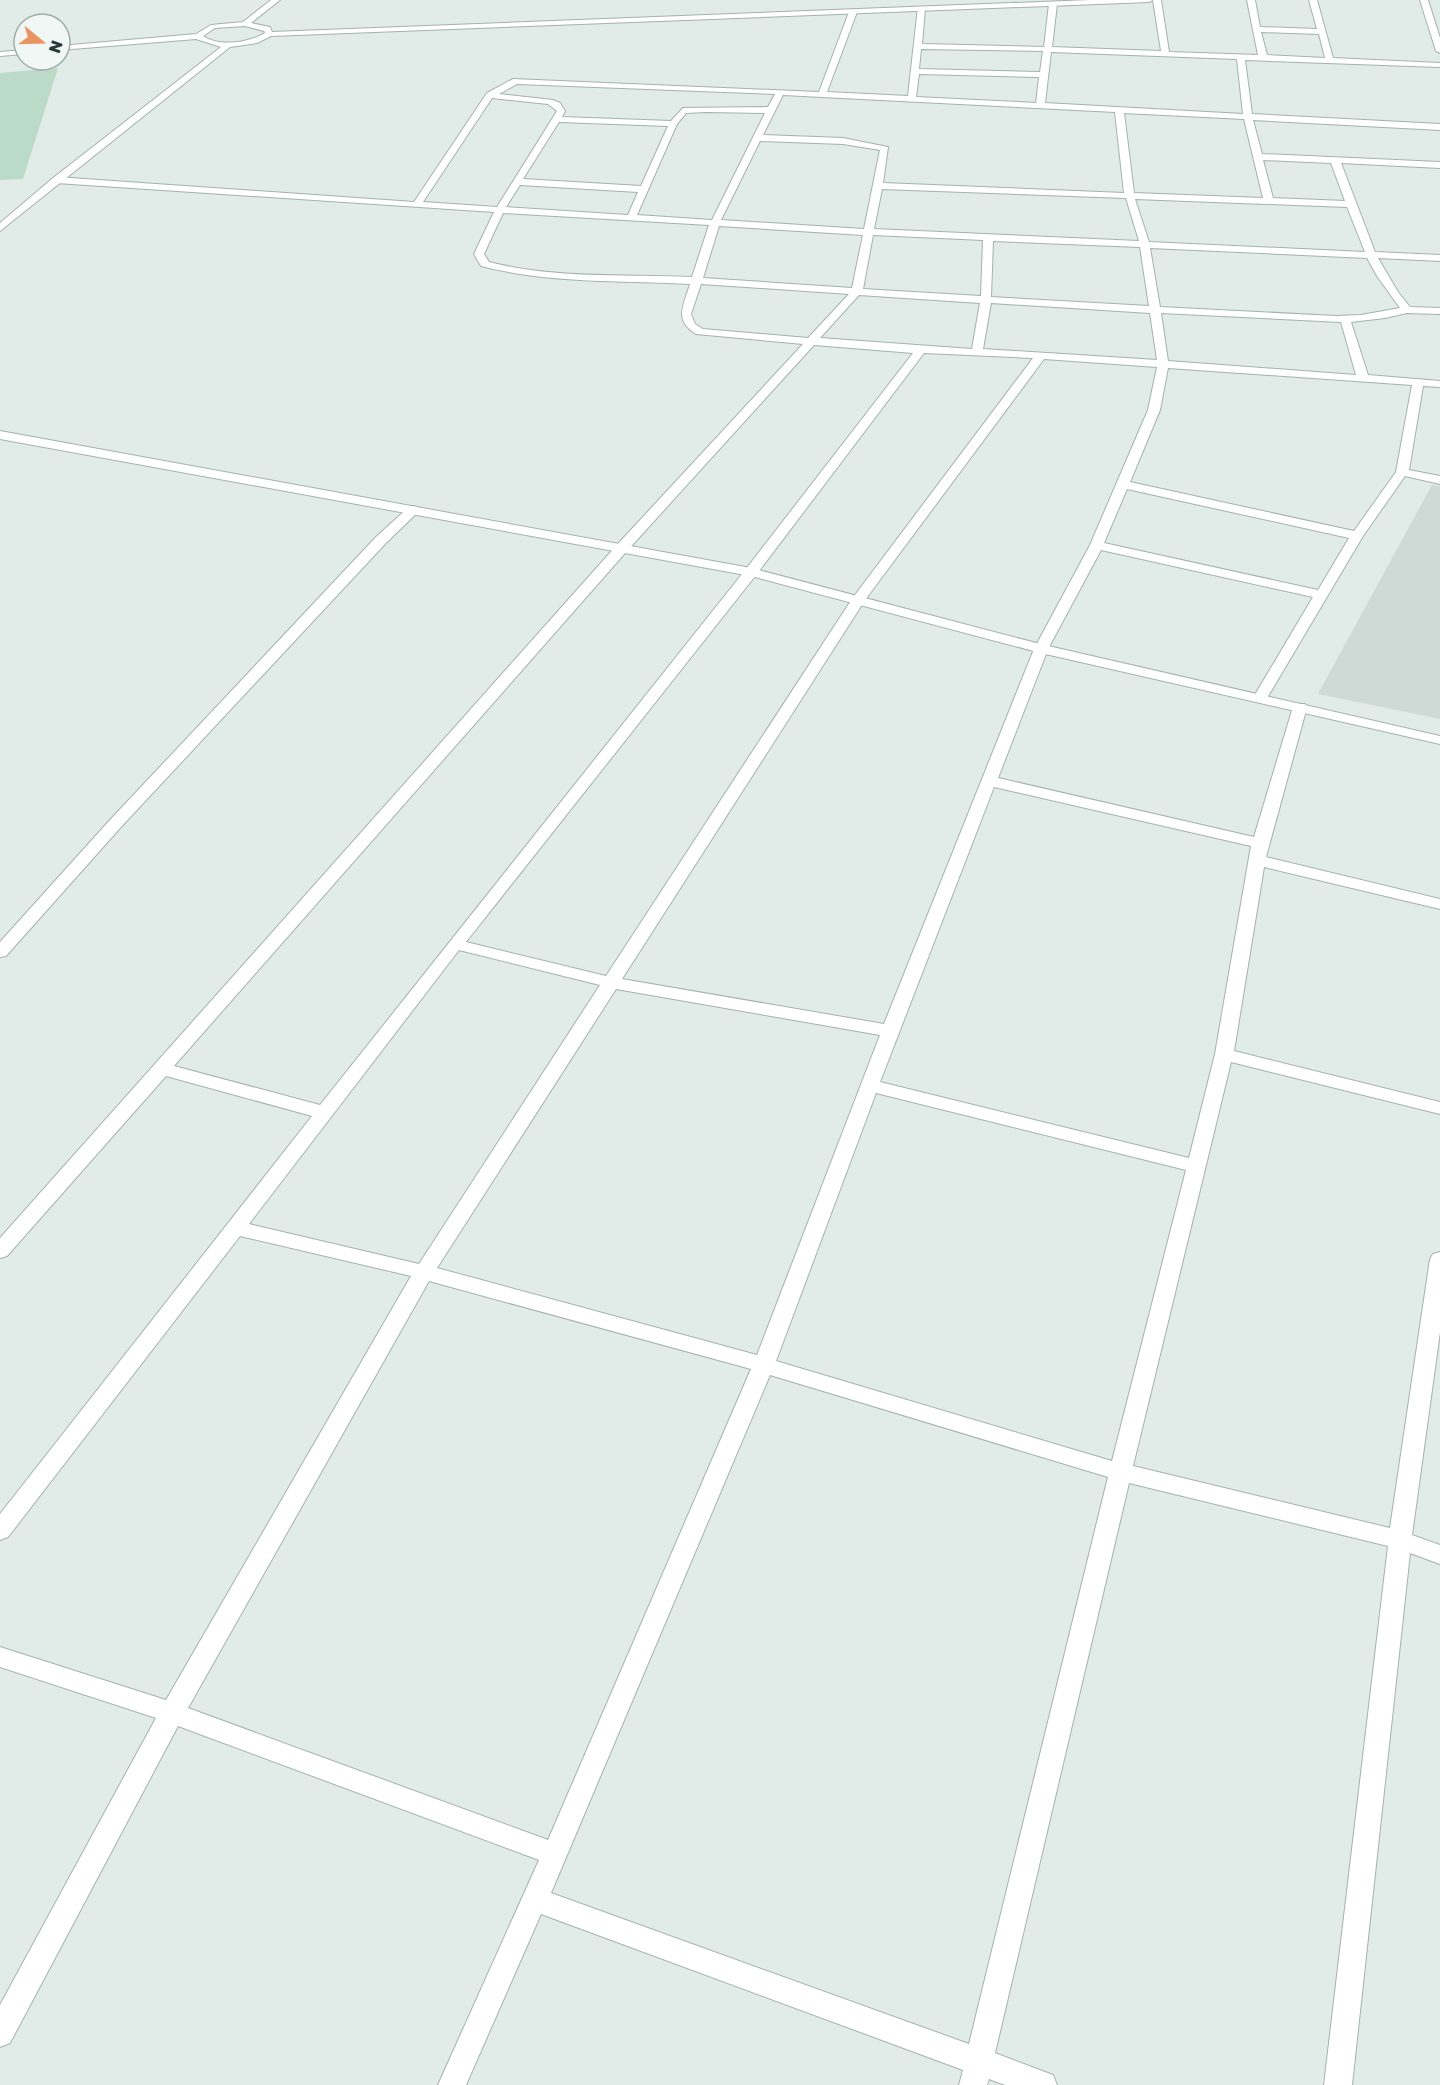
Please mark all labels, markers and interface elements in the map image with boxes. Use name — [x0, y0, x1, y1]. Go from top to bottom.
north arrow — [12, 12, 72, 72]
text: N — [45, 38, 68, 56]

